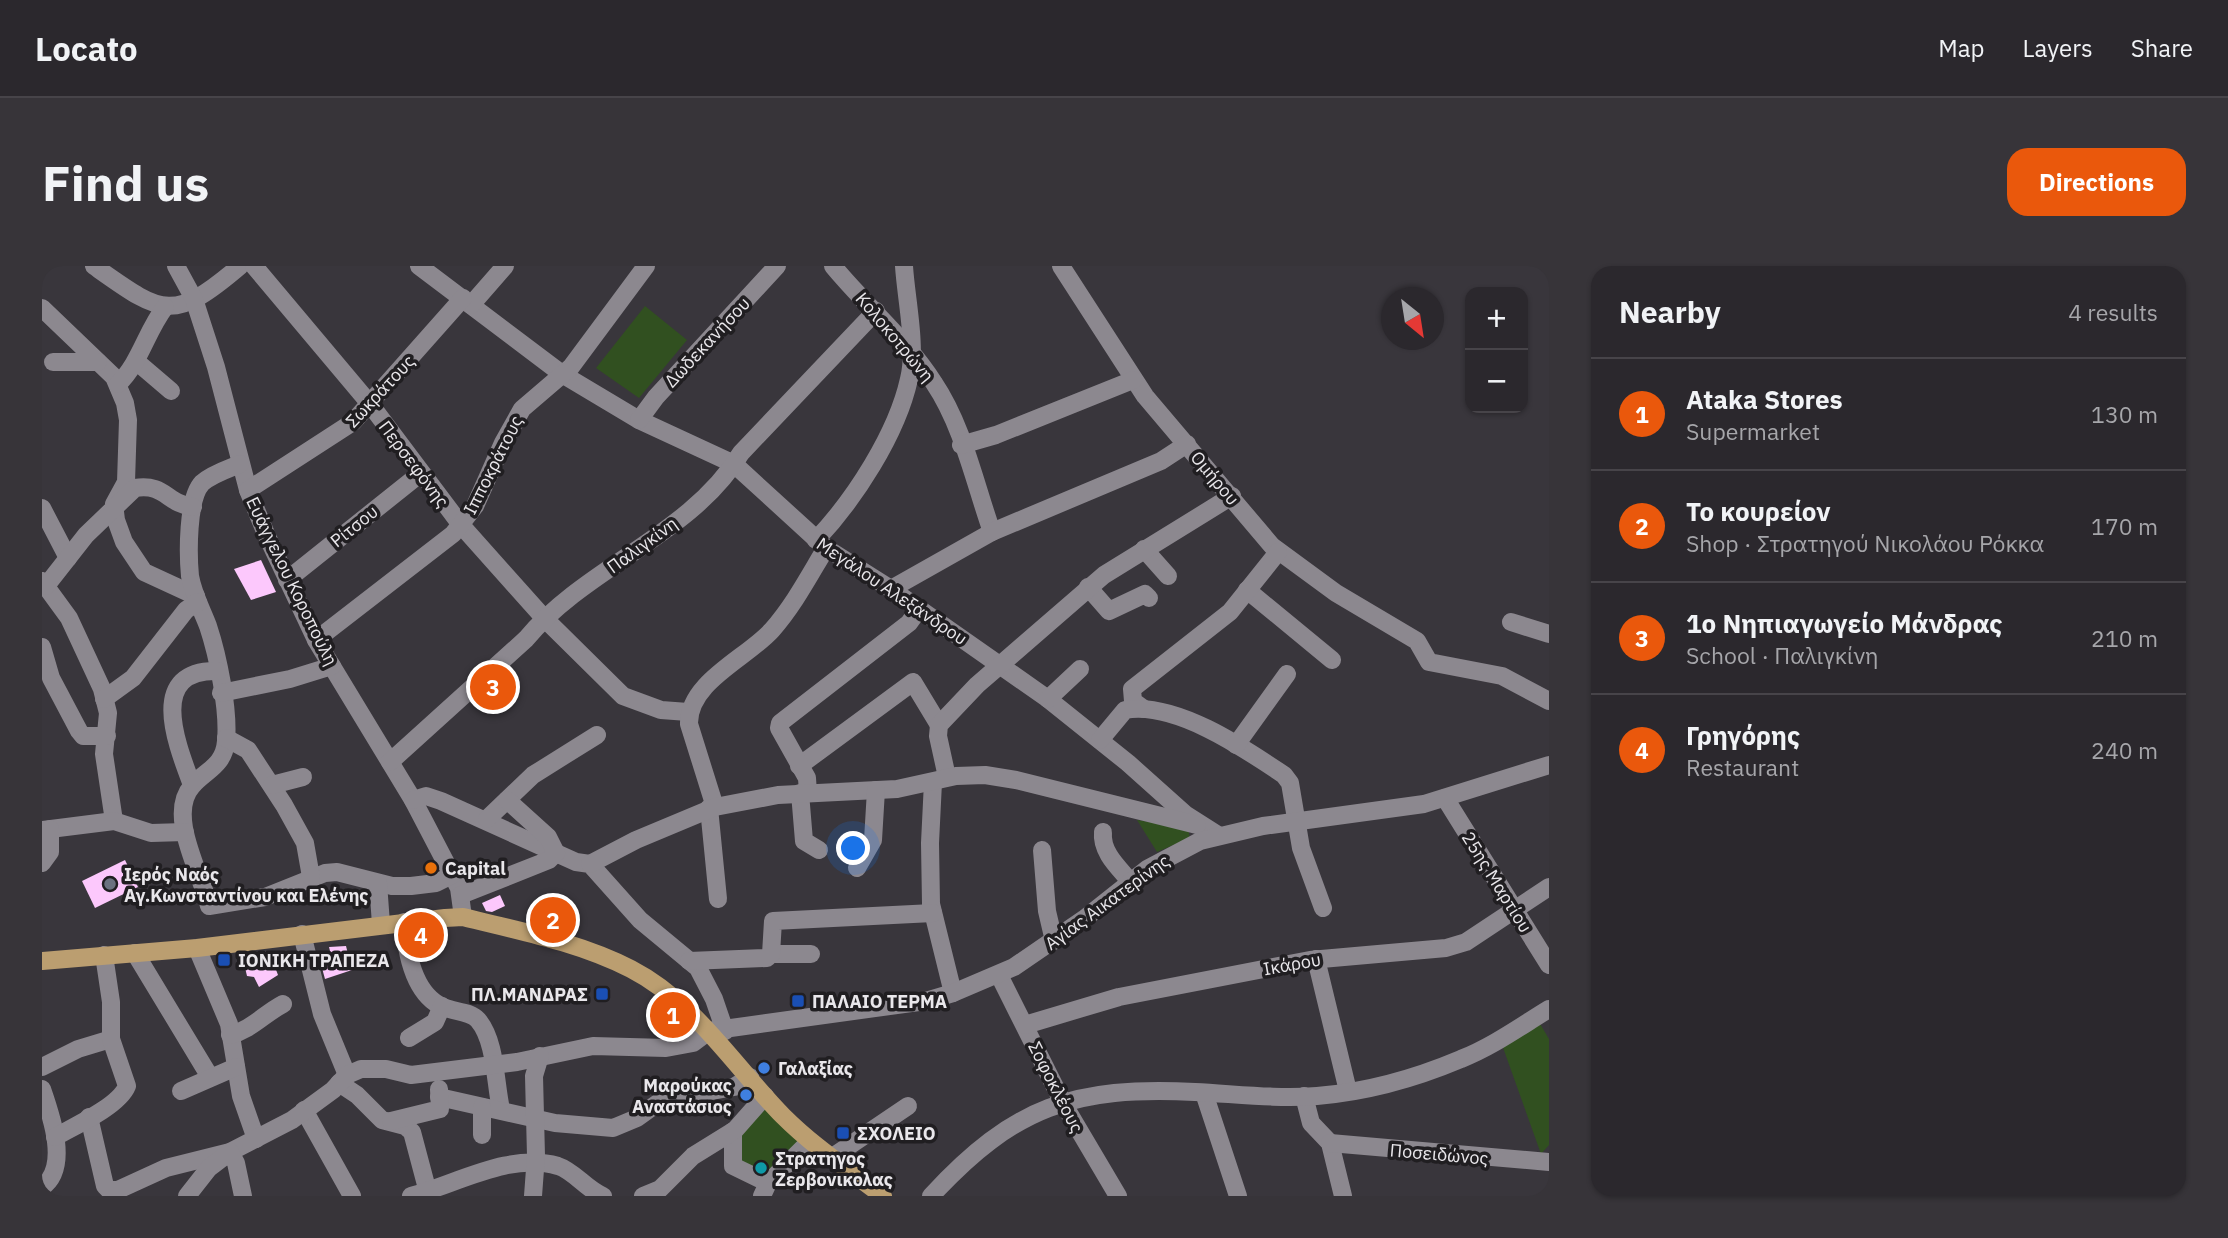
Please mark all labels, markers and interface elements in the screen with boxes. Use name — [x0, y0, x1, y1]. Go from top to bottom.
text: Locato — [35, 27, 138, 70]
text: Map — [1938, 32, 1985, 64]
text: Layers — [2023, 32, 2093, 64]
text: Share — [2131, 32, 2193, 64]
button: Directions — [2007, 148, 2186, 216]
text: Find us — [42, 151, 209, 214]
street label: Κολοκοτρώνη — [851, 287, 939, 387]
north arrow — [1381, 287, 1444, 350]
map controls — [1465, 287, 1528, 413]
button: + — [1465, 287, 1528, 350]
street label: Δωδεκανήσου — [659, 292, 755, 392]
text: Nearby — [1619, 292, 1721, 331]
text: 4 results — [2068, 297, 2158, 327]
street label: Σωκράτους — [341, 350, 420, 432]
button: − — [1465, 350, 1528, 413]
text: Ataka Stores — [1686, 382, 1843, 416]
text: 1 — [1635, 399, 1649, 429]
text: 130 m — [2091, 399, 2158, 429]
street label: Ιπποκράτους — [458, 411, 528, 518]
street label: Περσεφόνης — [374, 416, 454, 512]
text: Supermarket — [1686, 416, 1820, 446]
street label: Ομήρου — [1186, 446, 1244, 510]
street label: Ευάγγελου Κοροπούλη — [241, 493, 343, 669]
text: Το κουρείον — [1686, 494, 1831, 528]
street label: Ρίτσου — [325, 500, 383, 552]
text: 2 — [1635, 511, 1649, 541]
text: 170 m — [2091, 511, 2158, 541]
street label: Παλιγκίνη — [602, 512, 682, 578]
text: Shop · Στρατηγού Νικολάου Ρόκκα — [1686, 528, 2044, 558]
street label: Μεγάλου Αλεξάνδρου — [812, 532, 972, 650]
text: 1ο Νηπιαγωγείο Μάνδρας — [1686, 606, 2002, 640]
text: 3 — [1635, 623, 1649, 653]
text: 210 m — [2091, 623, 2158, 653]
text: School · Παλιγκίνη — [1686, 640, 1879, 670]
pin: 3 — [470, 661, 516, 713]
text: Γρηγόρης — [1686, 718, 1800, 752]
text: 4 — [1635, 735, 1649, 765]
text: 240 m — [2091, 735, 2158, 765]
text: Restaurant — [1686, 752, 1799, 782]
street label: 25ης Μαρτίου — [1457, 827, 1537, 937]
your location — [836, 831, 870, 865]
street label: Αγίας Αικατερίνης — [1040, 849, 1174, 955]
place label: Capital — [445, 857, 506, 880]
marker: Capital — [423, 860, 439, 876]
place label: Ιερός Ναός Αγ.Κωνσταντίνου και Ελένης — [124, 863, 369, 907]
marker: Ιερός Ναός Αγ.Κωνσταντίνου και Ελένης — [102, 876, 118, 892]
pin: 2 — [530, 894, 576, 946]
pin: 4 — [398, 909, 444, 961]
street label: Ικάρου — [1261, 948, 1323, 980]
place label: ΙΟΝΙΚΗ ΤΡΑΠΕΖΑ — [238, 949, 390, 972]
marker: ΙΟΝΙΚΗ ΤΡΑΠΕΖΑ — [216, 952, 232, 968]
place label: ΠΛ.ΜΑΝΔΡΑΣ — [471, 983, 588, 1006]
marker: ΠΛ.ΜΑΝΔΡΑΣ — [594, 986, 610, 1002]
pin: 1 — [650, 989, 696, 1041]
place label: ΠΑΛΑΙΟ ΤΕΡΜΑ — [812, 990, 947, 1013]
marker: ΠΑΛΑΙΟ ΤΕΡΜΑ — [790, 993, 806, 1009]
street label: Σοφοκλέους — [1023, 1037, 1089, 1137]
place label: Γαλαξίας — [778, 1057, 853, 1080]
marker: Γαλαξίας — [756, 1060, 772, 1076]
place label: Μαρούκας Αναστάσιος — [632, 1074, 732, 1118]
marker: Μαρούκας Αναστάσιος — [738, 1087, 754, 1103]
place label: ΣΧΟΛΕΙΟ — [857, 1122, 936, 1145]
marker: ΣΧΟΛΕΙΟ — [835, 1125, 851, 1141]
street label: Ποσειδώνος — [1389, 1138, 1490, 1170]
place label: Στρατηγος Ζερβονικολας — [775, 1147, 893, 1191]
marker: Στρατηγος Ζερβονικολας — [753, 1160, 769, 1176]

